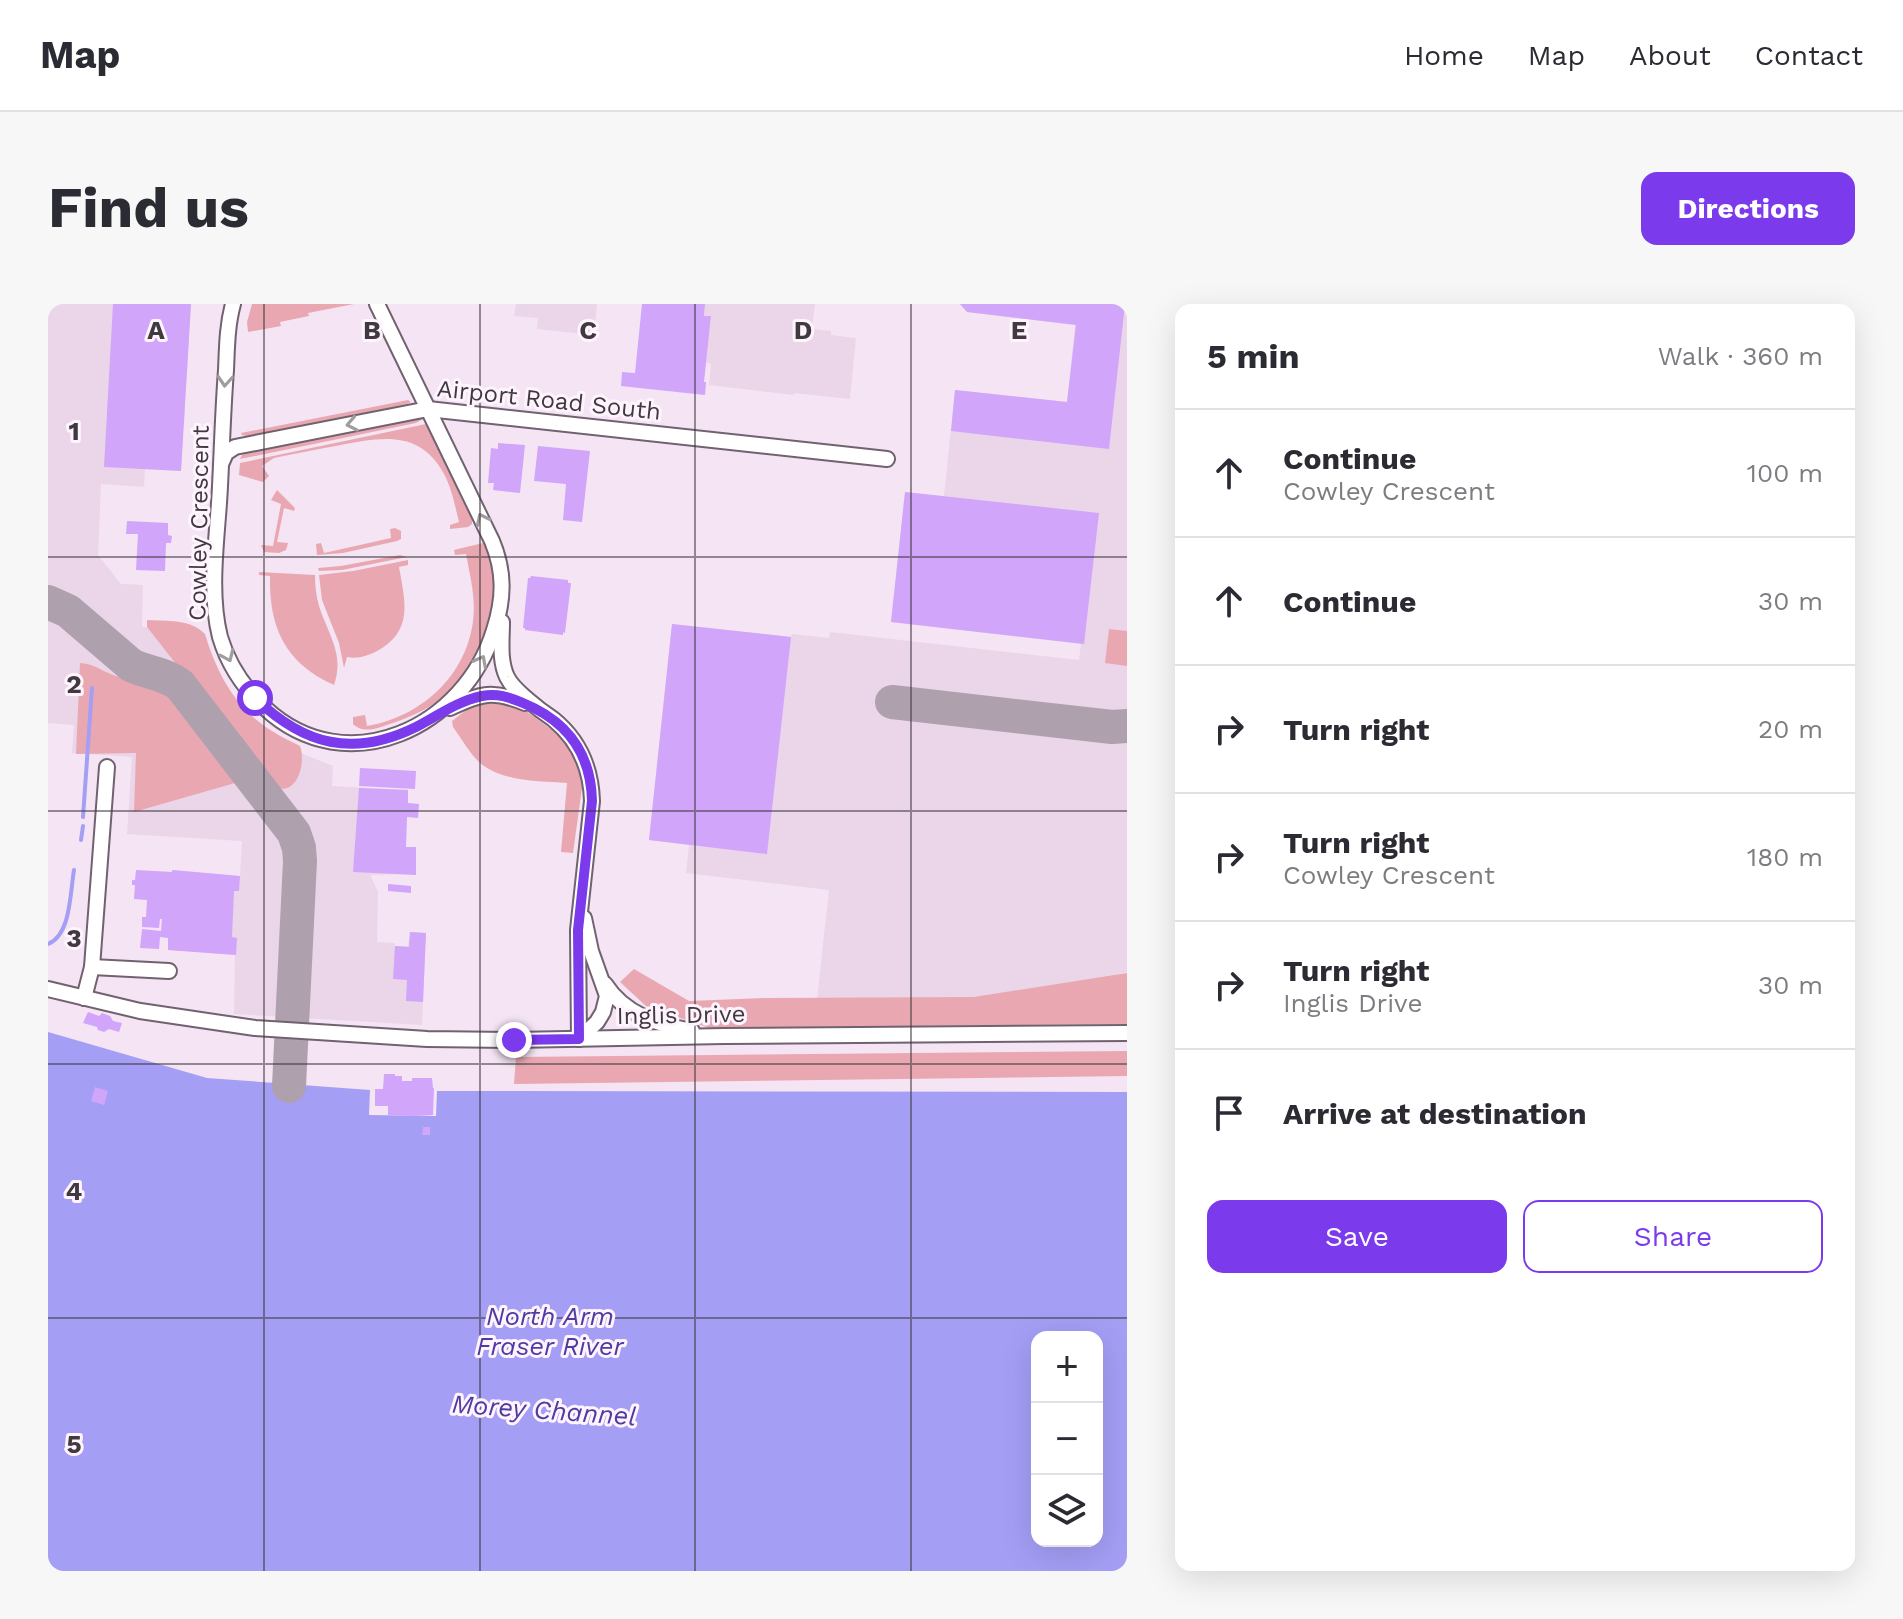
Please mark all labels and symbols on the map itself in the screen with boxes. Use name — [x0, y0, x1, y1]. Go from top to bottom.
text: A — [147, 315, 165, 345]
text: B — [363, 315, 381, 345]
text: C — [579, 315, 597, 345]
text: D — [794, 315, 812, 345]
text: E — [1011, 315, 1027, 345]
street label: Airport Road South — [436, 374, 662, 426]
one-way arrow — [217, 375, 234, 388]
one-way arrow — [345, 414, 359, 431]
text: 1 — [68, 416, 80, 446]
street label: Cowley Crescent — [183, 425, 215, 621]
one-way arrow — [476, 513, 491, 528]
one-way arrow — [218, 647, 234, 662]
one-way arrow — [472, 655, 487, 669]
text: 2 — [66, 669, 82, 699]
route start — [237, 680, 273, 716]
text: 3 — [66, 923, 82, 953]
street label: Inglis Drive — [616, 1000, 746, 1030]
route end — [496, 1022, 532, 1058]
text: 4 — [66, 1176, 83, 1206]
water label: North Arm Fraser River — [476, 1301, 625, 1361]
water label: Morey Channel — [451, 1389, 637, 1431]
text: 5 — [66, 1429, 82, 1459]

